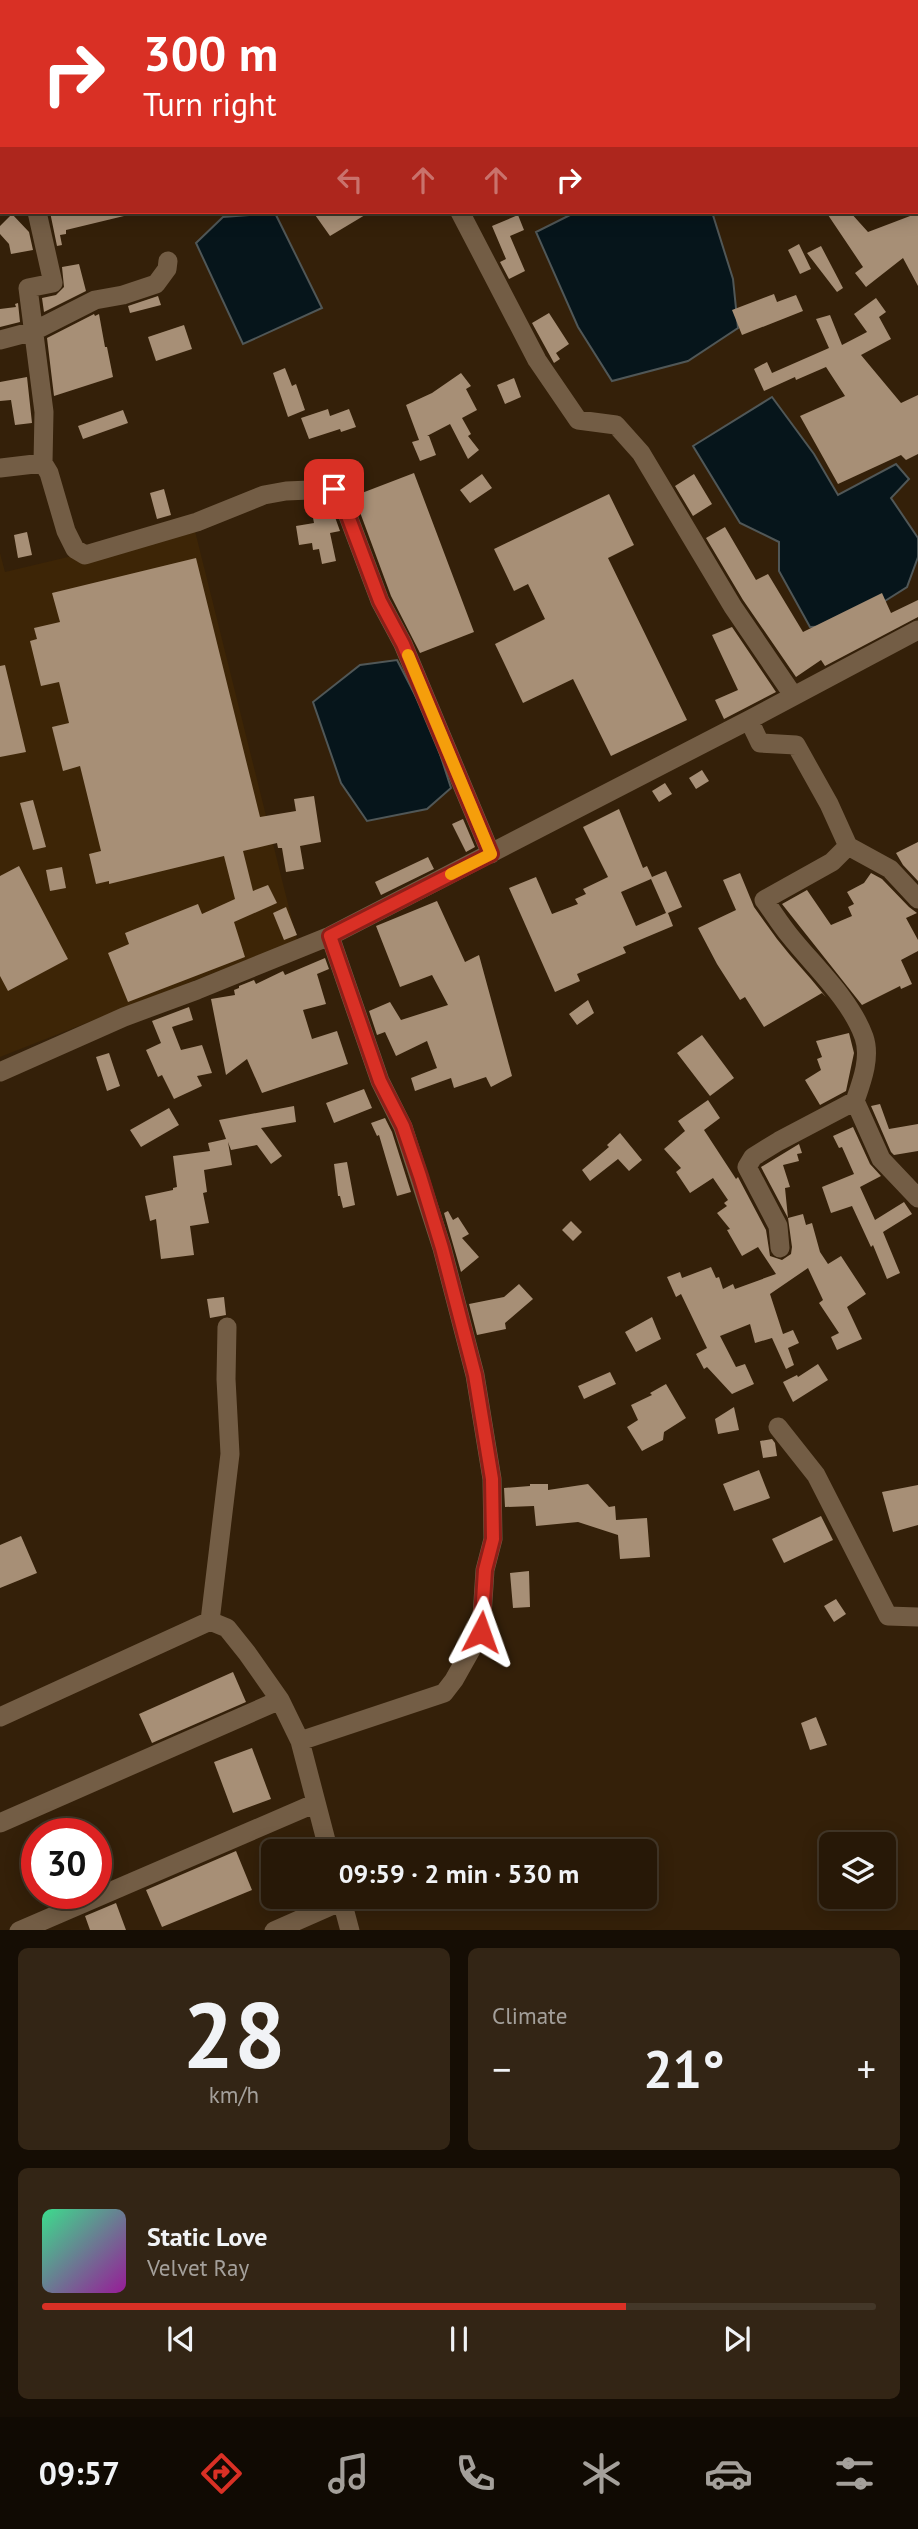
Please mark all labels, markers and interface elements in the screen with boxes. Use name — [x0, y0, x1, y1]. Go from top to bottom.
text: 300 m — [143, 21, 278, 85]
icon: right — [28, 28, 119, 119]
text: Turn right — [143, 83, 277, 125]
icon: left — [331, 161, 369, 199]
icon: ahead — [404, 161, 442, 199]
icon: ahead — [477, 161, 515, 199]
icon: right — [550, 161, 588, 199]
pin — [304, 459, 364, 519]
icon: arrive — [315, 470, 353, 508]
position arrow — [444, 1595, 518, 1669]
speed limit sign: 30 — [21, 1818, 112, 1909]
map controls — [819, 1832, 896, 1909]
button: layers — [819, 1832, 896, 1909]
text: 09:59 · 2 min · 530 m — [339, 1857, 579, 1890]
text: 28 — [182, 1975, 286, 2093]
text: Climate — [492, 2001, 567, 2030]
text: 21° — [643, 2035, 725, 2102]
text: − — [492, 2044, 511, 2093]
text: + — [857, 2044, 876, 2093]
text: km/h — [209, 2080, 259, 2109]
text: Static Love — [147, 2220, 268, 2253]
text: Velvet Ray — [147, 2253, 249, 2282]
icon: previous — [162, 2320, 200, 2358]
icon: pause — [440, 2320, 478, 2358]
icon: next — [718, 2320, 756, 2358]
icon: directions — [197, 2449, 246, 2498]
icon: music — [324, 2449, 373, 2498]
icon: phone — [451, 2449, 500, 2498]
icon: climate — [577, 2449, 626, 2498]
icon: car — [704, 2449, 753, 2498]
icon: filters — [830, 2449, 879, 2498]
text: 09:57 — [39, 2452, 120, 2494]

